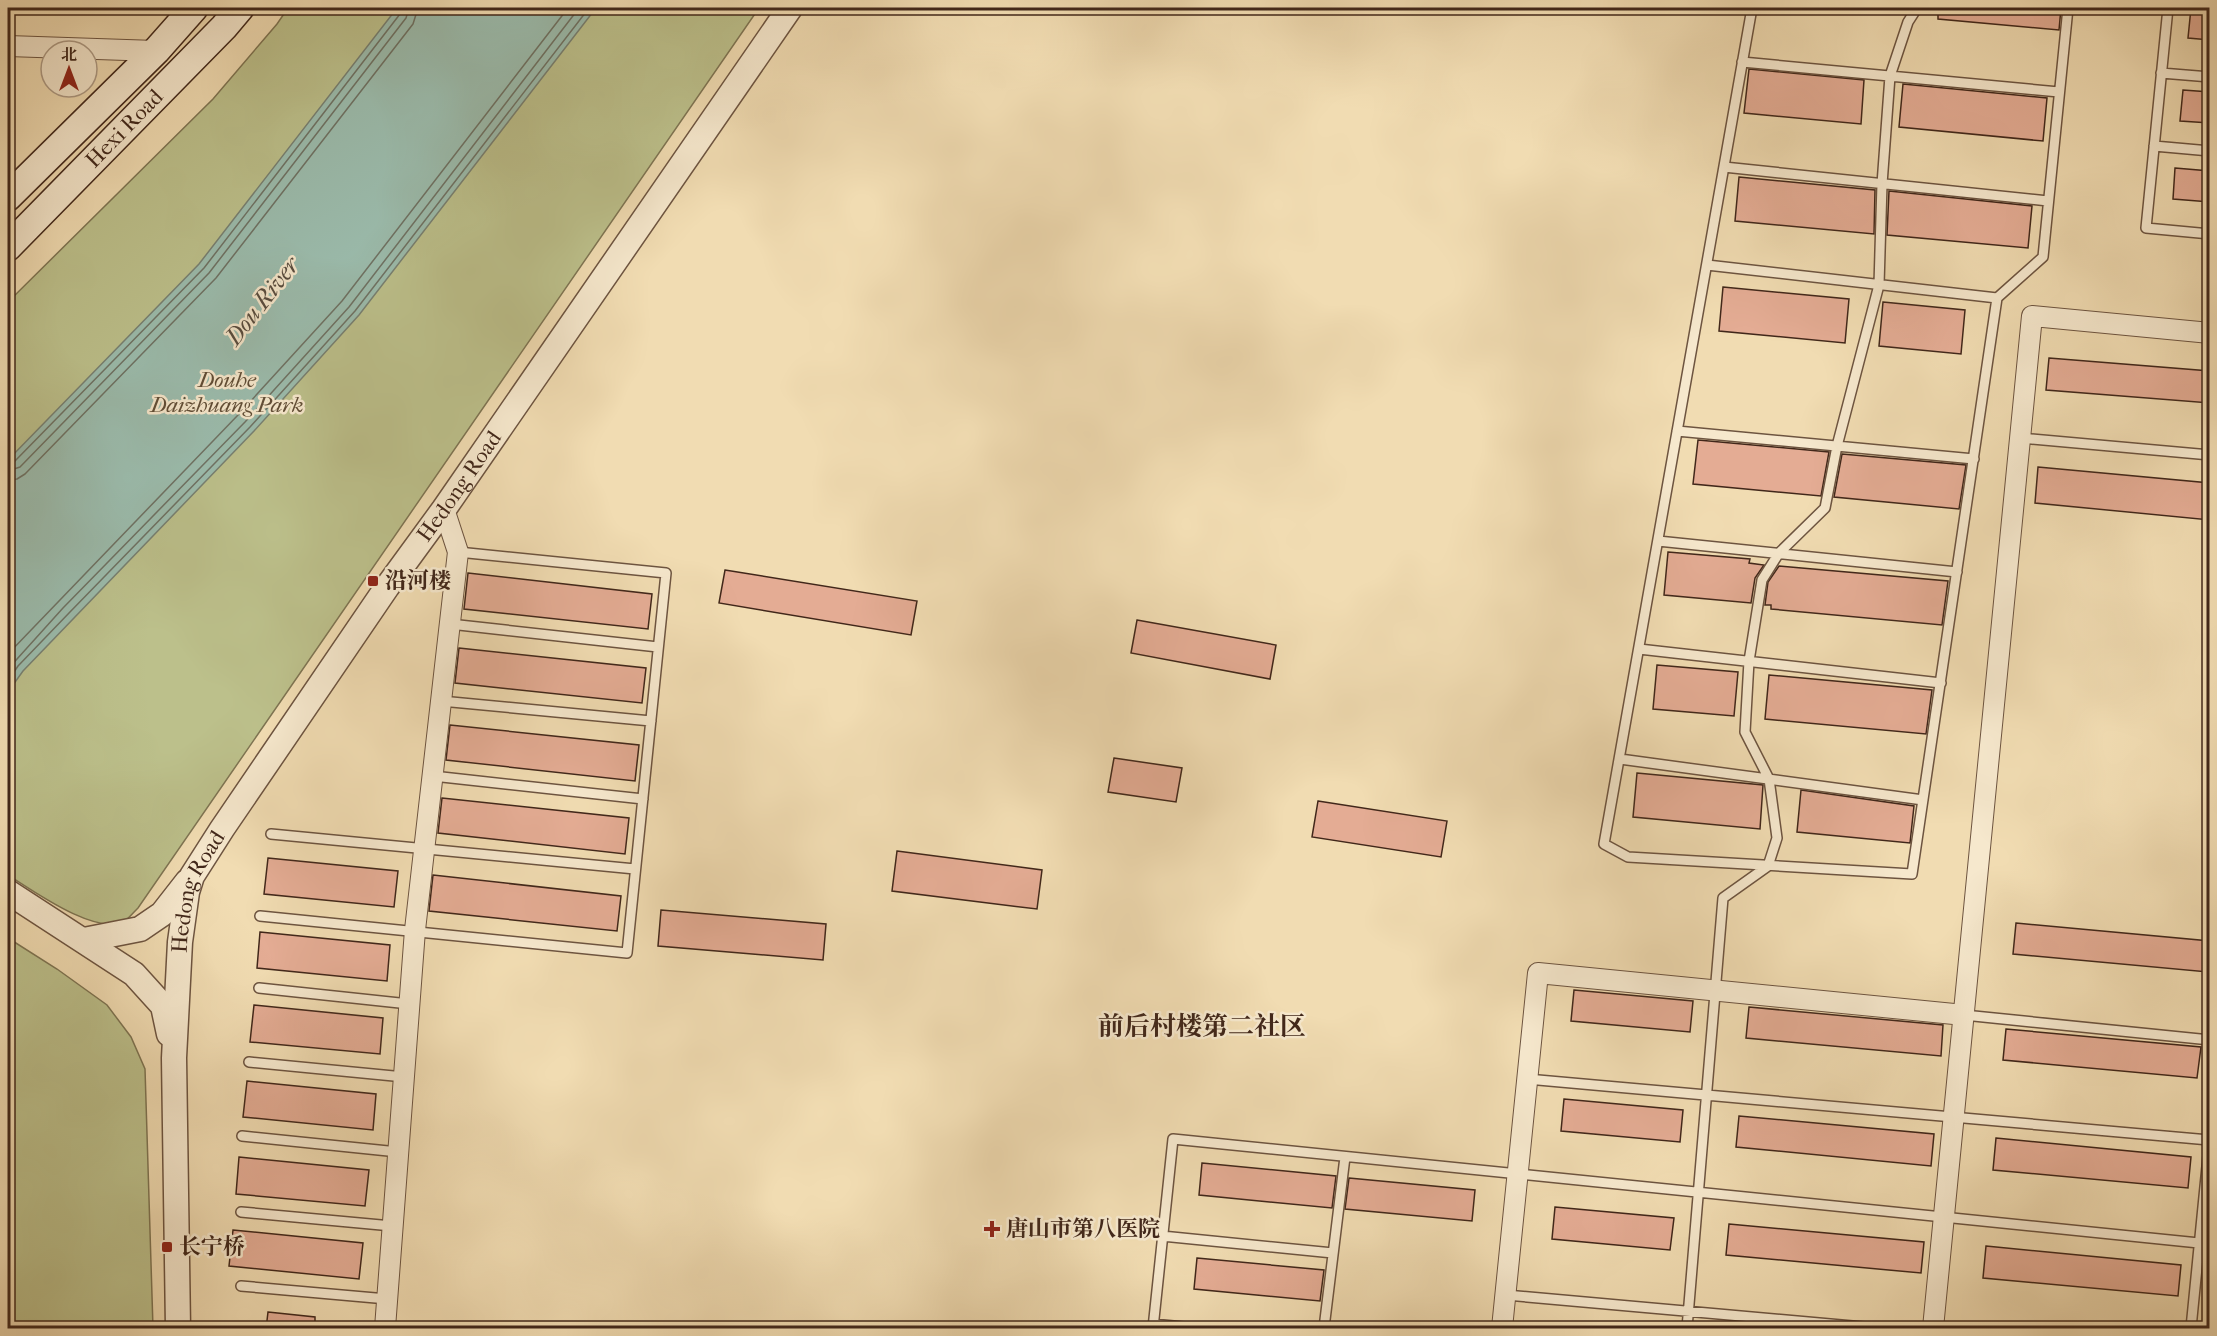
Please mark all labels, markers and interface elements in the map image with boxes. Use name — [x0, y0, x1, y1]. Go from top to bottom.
north arrow — [39, 39, 99, 99]
text: 北 — [61, 45, 77, 64]
street label: Hexi Road — [80, 83, 169, 173]
water label: Dou River — [218, 250, 306, 352]
park label: Douhe Daizhuang Park — [148, 367, 304, 418]
street label: Hedong Road — [411, 425, 508, 547]
place label: 沿河楼 — [385, 568, 451, 594]
marker: 沿河楼 — [366, 574, 380, 588]
street label: Hedong Road — [166, 825, 231, 954]
district label: 前后村楼第二社区 — [1098, 1011, 1306, 1042]
place label: 唐山市第八医院 — [1006, 1216, 1160, 1242]
marker: 唐山市第八医院 — [983, 1220, 1001, 1238]
place label: 长宁桥 — [179, 1234, 245, 1260]
marker: 长宁桥 — [160, 1240, 174, 1254]

